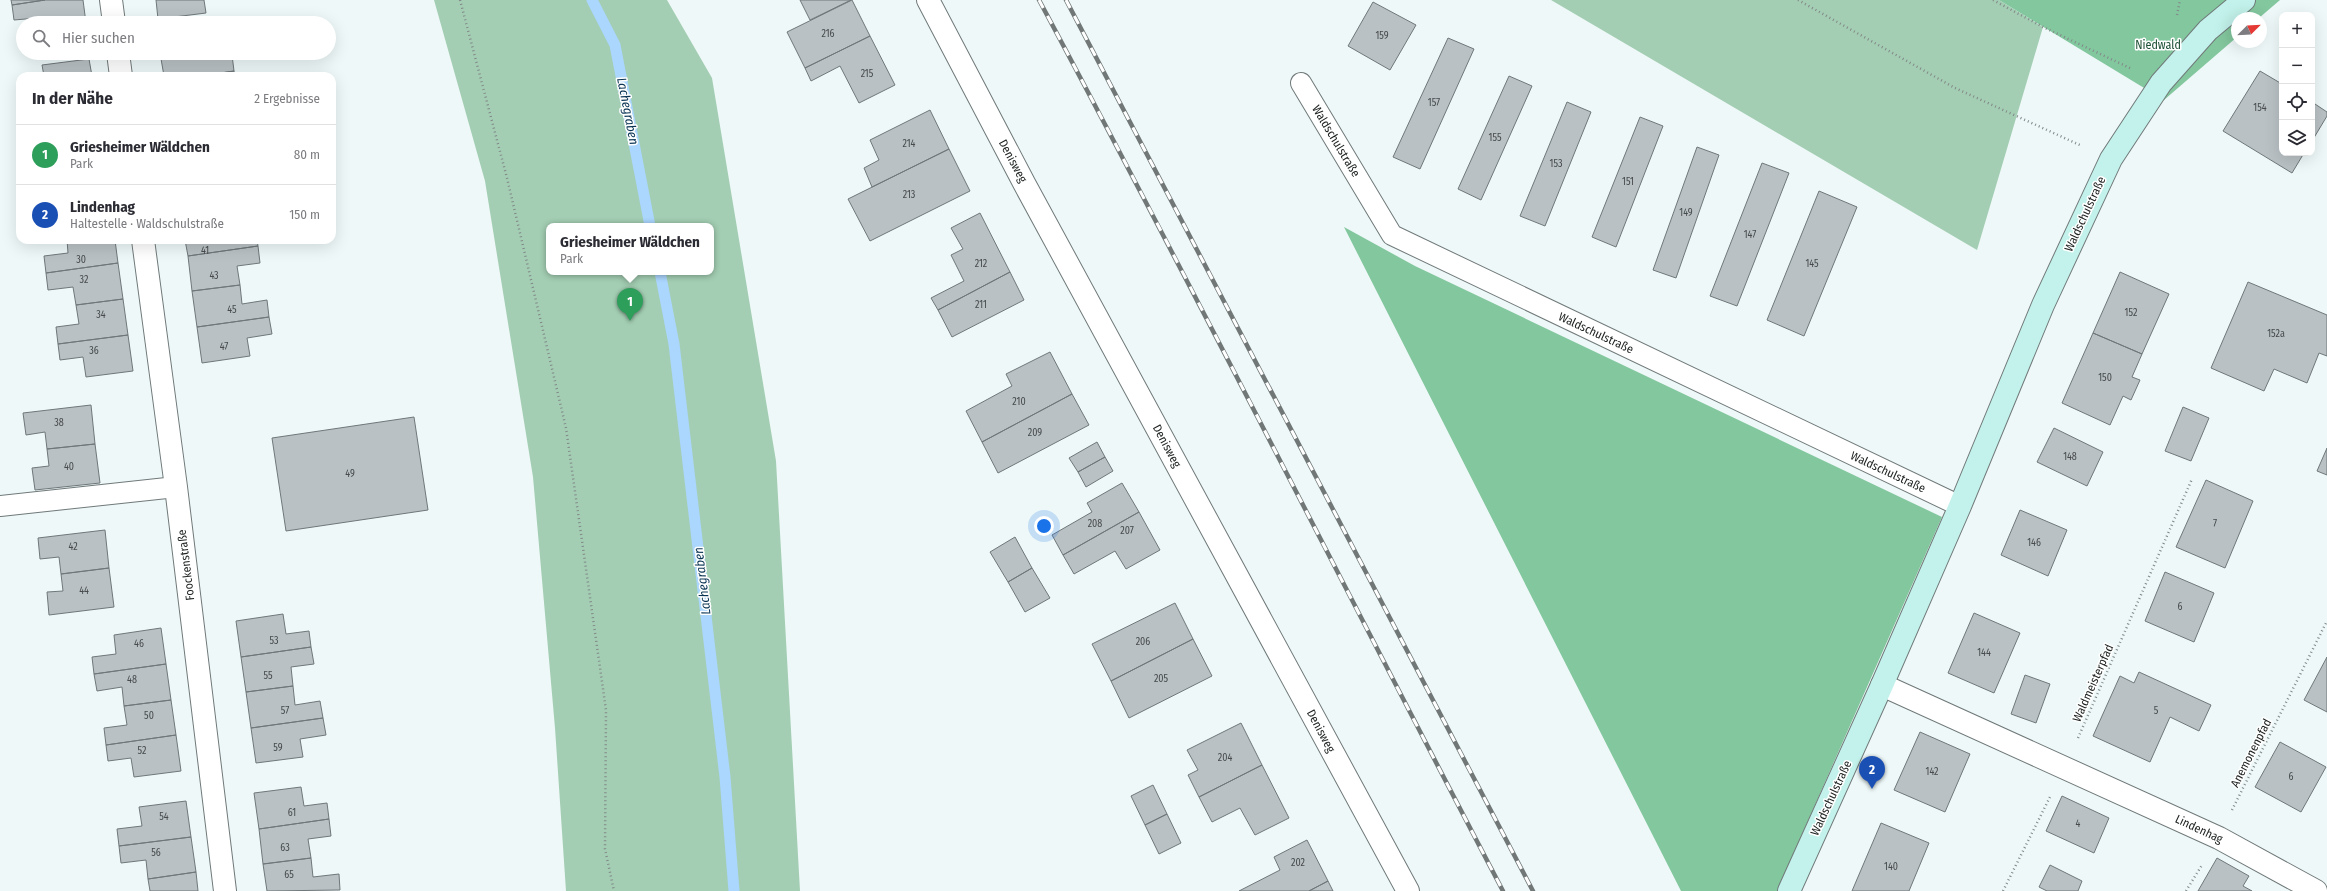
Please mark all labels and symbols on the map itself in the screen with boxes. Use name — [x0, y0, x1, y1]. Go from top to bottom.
north arrow — [2231, 12, 2267, 48]
house number: 216 — [821, 28, 835, 40]
house number: 159 — [1375, 30, 1389, 42]
park label: Niedwald — [2135, 38, 2181, 52]
house number: 215 — [861, 68, 874, 80]
water label: Lachegraben — [614, 76, 642, 146]
house number: 157 — [1428, 97, 1440, 109]
house number: 154 — [2253, 102, 2267, 114]
street label: Waldschulstraße — [1309, 103, 1363, 179]
house number: 155 — [1488, 132, 1502, 144]
street label: Denisweg — [996, 137, 1030, 185]
house number: 214 — [903, 138, 916, 150]
house number: 153 — [1550, 158, 1563, 170]
street label: Waldschulstraße — [2062, 174, 2108, 254]
house number: 151 — [1622, 176, 1634, 188]
house number: 213 — [903, 189, 916, 201]
house number: 149 — [1679, 207, 1693, 219]
house number: 147 — [1744, 229, 1756, 241]
house number: 41 — [201, 245, 209, 257]
house number: 30 — [76, 254, 86, 266]
house number: 212 — [975, 258, 988, 270]
house number: 145 — [1805, 258, 1819, 270]
house number: 43 — [209, 270, 219, 282]
house number: 32 — [80, 274, 89, 286]
pin: 1 — [617, 288, 643, 321]
house number: 211 — [975, 299, 987, 311]
house number: 45 — [227, 304, 237, 316]
house number: 152 — [2125, 307, 2138, 319]
house number: 34 — [96, 309, 106, 321]
street label: Waldschulstraße — [1556, 310, 1636, 356]
house number: 152a — [2267, 328, 2285, 340]
house number: 47 — [220, 341, 228, 353]
house number: 36 — [89, 345, 99, 357]
house number: 150 — [2098, 372, 2112, 384]
house number: 210 — [1012, 396, 1026, 408]
house number: 38 — [54, 417, 64, 429]
street label: Denisweg — [1150, 422, 1184, 470]
house number: 209 — [1028, 427, 1042, 439]
street label: Waldschulstraße — [1848, 449, 1928, 495]
house number: 148 — [2063, 451, 2077, 463]
house number: 40 — [64, 461, 74, 473]
house number: 49 — [345, 468, 355, 480]
your location — [1034, 516, 1054, 536]
house number: 208 — [1088, 518, 1102, 530]
house number: 7 — [2213, 518, 2217, 530]
house number: 207 — [1120, 525, 1134, 537]
street label: Foockenstraße — [175, 529, 197, 601]
house number: 146 — [2027, 537, 2041, 549]
house number: 42 — [68, 541, 78, 553]
water label: Lachegraben — [690, 546, 714, 616]
house number: 44 — [79, 585, 89, 597]
house number: 6 — [2178, 601, 2183, 613]
house number: 53 — [269, 635, 279, 647]
house number: 206 — [1136, 636, 1150, 648]
house number: 46 — [134, 638, 144, 650]
street label: Waldmeisterpfad — [2070, 642, 2116, 724]
house number: 144 — [1977, 647, 1991, 659]
house number: 55 — [263, 670, 273, 682]
house number: 205 — [1154, 673, 1169, 685]
house number: 48 — [127, 674, 137, 686]
house number: 57 — [281, 705, 289, 717]
house number: 5 — [2154, 705, 2159, 717]
street label: Denisweg — [1304, 707, 1338, 755]
house number: 50 — [144, 710, 154, 722]
street label: Anemonenpfad — [2228, 716, 2274, 790]
house number: 59 — [273, 742, 283, 754]
house number: 52 — [138, 745, 147, 757]
house number: 204 — [1218, 752, 1232, 764]
pin: 2 — [1859, 756, 1885, 789]
street label: Waldschulstraße — [1808, 758, 1854, 838]
house number: 142 — [1925, 766, 1939, 778]
house number: 6 — [2289, 771, 2294, 783]
house number: 61 — [288, 807, 296, 819]
house number: 54 — [159, 811, 169, 823]
street label: Lindenhag — [2173, 812, 2225, 846]
house number: 4 — [2076, 818, 2081, 830]
house number: 63 — [280, 842, 290, 854]
house number: 56 — [151, 847, 161, 859]
house number: 202 — [1291, 857, 1306, 869]
house number: 140 — [1884, 861, 1898, 873]
house number: 65 — [284, 869, 294, 881]

